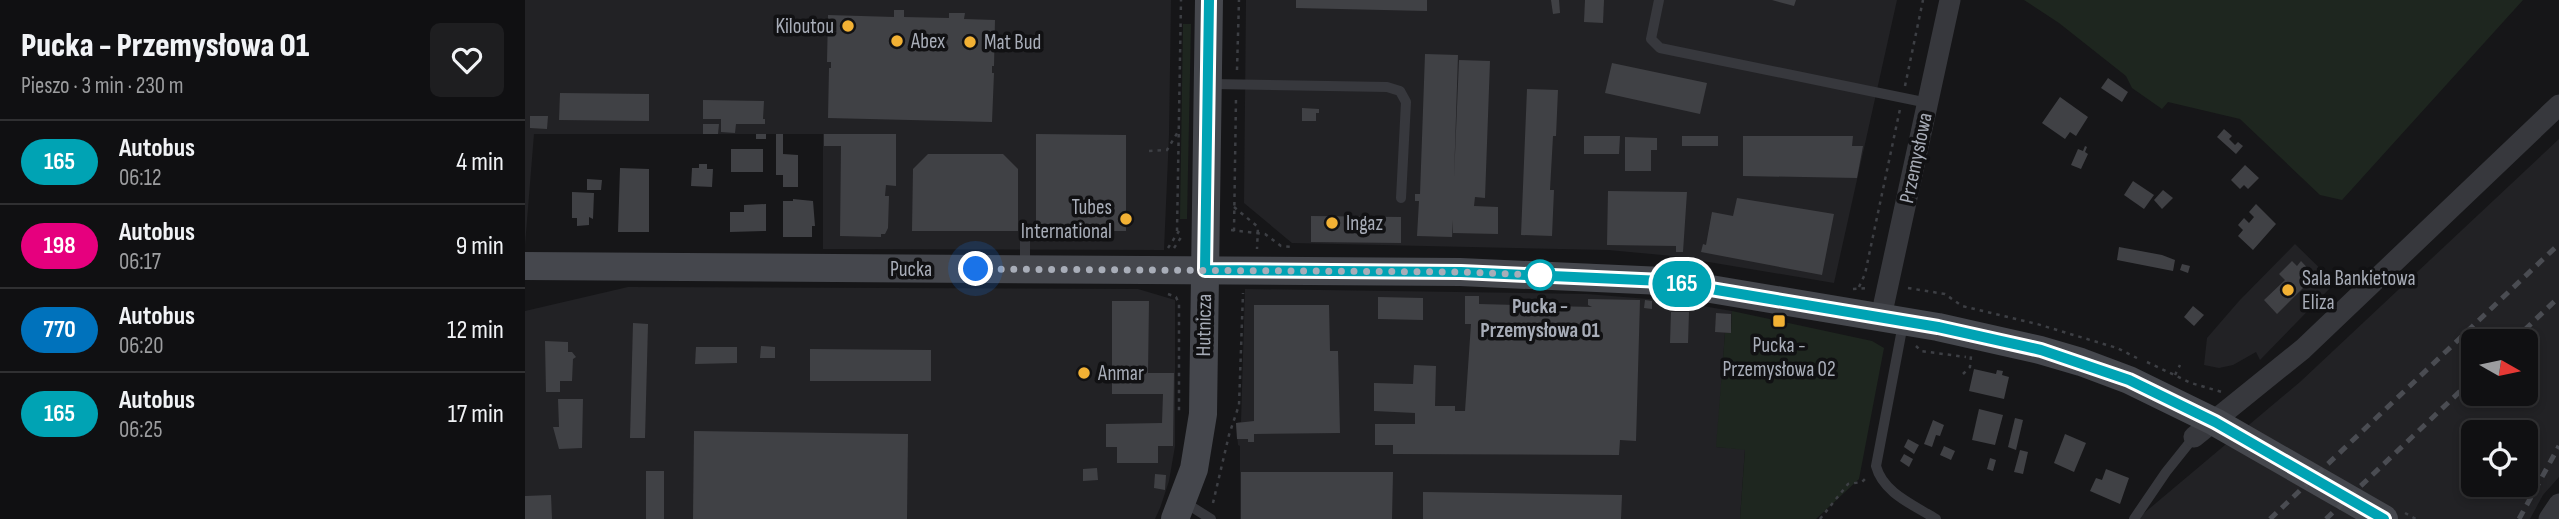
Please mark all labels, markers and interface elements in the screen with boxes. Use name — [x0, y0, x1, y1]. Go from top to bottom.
place label: Kiloutou — [775, 14, 834, 39]
marker: Kiloutou — [840, 18, 856, 34]
button: heart — [430, 23, 504, 97]
text: Pucka - Przemysłowa 01 — [21, 26, 309, 66]
place label: Abex — [910, 29, 945, 54]
place label: Mat Bud — [984, 30, 1041, 55]
marker: Abex — [889, 33, 905, 49]
marker: Mat Bud — [962, 34, 978, 50]
text: Pieszo · 3 min · 230 m — [21, 72, 183, 100]
street label: Przemysłowa — [1894, 110, 1938, 206]
text: Autobus — [119, 133, 195, 164]
text: 165 — [44, 147, 75, 176]
text: 4 min — [456, 147, 504, 178]
text: 06:12 — [119, 164, 161, 192]
place label: Tubes International — [1021, 195, 1112, 244]
marker: Tubes International — [1118, 211, 1134, 227]
place label: Ingaz — [1346, 211, 1383, 236]
marker: Ingaz — [1324, 215, 1340, 231]
text: Autobus — [119, 217, 195, 248]
text: 198 — [43, 231, 76, 260]
text: 9 min — [456, 231, 504, 262]
text: 06:17 — [119, 248, 161, 276]
your location — [958, 251, 993, 286]
street label: Pucka — [890, 257, 932, 282]
marker: Pucka - Przemysłowa 01 — [1525, 260, 1555, 290]
line badge: 165 — [1642, 261, 1722, 307]
place label: Sala Bankietowa Eliza — [2302, 266, 2416, 315]
text: 165 — [1666, 269, 1698, 298]
marker: Sala Bankietowa Eliza — [2280, 282, 2296, 298]
street label: Hutnicza — [1191, 293, 1217, 357]
place label: Pucka - Przemysłowa 01 — [1480, 294, 1600, 343]
text: Autobus — [119, 301, 195, 332]
marker: Pucka - Przemysłowa 02 — [1771, 313, 1787, 329]
text: 770 — [43, 315, 76, 344]
text: 12 min — [447, 315, 504, 346]
north arrow — [2461, 329, 2537, 406]
map controls — [2461, 329, 2538, 497]
text: 06:20 — [119, 332, 163, 360]
place label: Pucka - Przemysłowa 02 — [1722, 333, 1836, 382]
place label: Anmar — [1097, 361, 1144, 386]
marker: Anmar — [1076, 365, 1092, 381]
text: Autobus — [119, 385, 195, 416]
text: 165 — [44, 399, 75, 428]
text: 17 min — [448, 399, 504, 430]
text: 06:25 — [119, 416, 162, 444]
button: locate — [2461, 420, 2538, 497]

